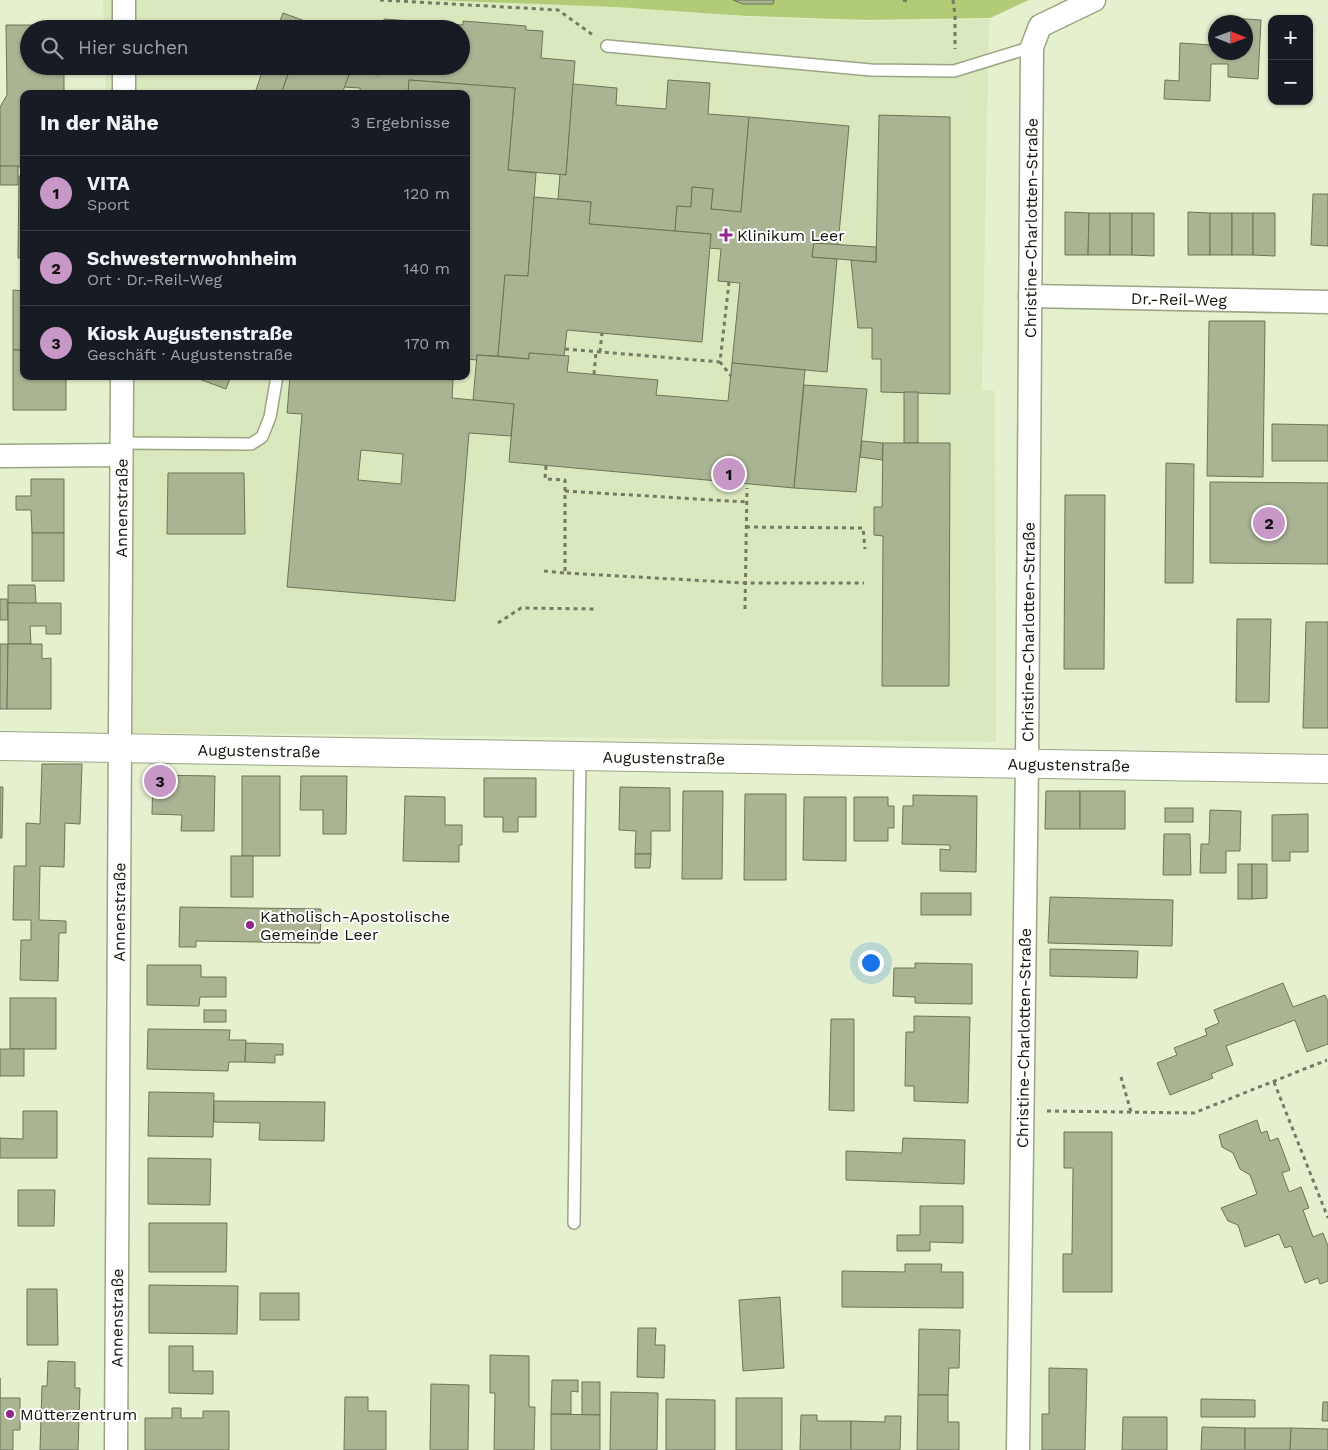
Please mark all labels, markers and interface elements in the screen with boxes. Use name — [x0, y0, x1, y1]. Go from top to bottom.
north arrow — [1208, 15, 1253, 60]
map controls — [1268, 15, 1313, 105]
button: + — [1268, 15, 1313, 60]
search box — [20, 20, 470, 75]
icon: search — [38, 34, 66, 62]
text: Hier suchen — [78, 36, 189, 59]
button: − — [1268, 60, 1313, 105]
text: In der Nähe — [40, 110, 159, 135]
text: 3 Ergebnisse — [351, 113, 450, 132]
street label: Christine-Charlotten-Straße — [1021, 118, 1042, 338]
text: VITA — [87, 172, 130, 195]
text: 1 — [53, 184, 59, 203]
text: 120 m — [404, 184, 450, 203]
text: Sport — [87, 195, 130, 214]
place label: Klinikum Leer — [737, 226, 845, 245]
marker: Klinikum Leer — [719, 228, 733, 242]
text: Schwesternwohnheim — [87, 247, 297, 270]
text: 2 — [51, 259, 61, 278]
text: 140 m — [403, 259, 450, 278]
text: Ort · Dr.-Reil-Weg — [87, 270, 222, 289]
street label: Dr.-Reil-Weg — [1131, 289, 1228, 310]
text: Kiosk Augustenstraße — [87, 322, 293, 345]
text: 3 — [51, 334, 61, 353]
text: 170 m — [404, 334, 450, 353]
text: Geschäft · Augustenstraße — [87, 345, 293, 364]
pin: 1 — [713, 455, 745, 493]
street label: Annenstraße — [112, 458, 132, 558]
pin: 2 — [1253, 504, 1285, 542]
street label: Christine-Charlotten-Straße — [1018, 522, 1039, 742]
street label: Augustenstraße — [197, 740, 320, 762]
street label: Augustenstraße — [602, 747, 725, 769]
street label: Augustenstraße — [1007, 754, 1130, 776]
pin: 3 — [144, 762, 176, 800]
street label: Annenstraße — [110, 862, 129, 962]
place label: Katholisch-Apostolische Gemeinde Leer — [260, 907, 450, 944]
marker: Katholisch-Apostolische Gemeinde Leer — [244, 919, 256, 931]
street label: Christine-Charlotten-Straße — [1013, 928, 1035, 1148]
your location — [858, 950, 884, 976]
street label: Annenstraße — [107, 1268, 127, 1368]
place label: Mütterzentrum — [20, 1405, 137, 1424]
marker: Mütterzentrum — [4, 1408, 16, 1420]

